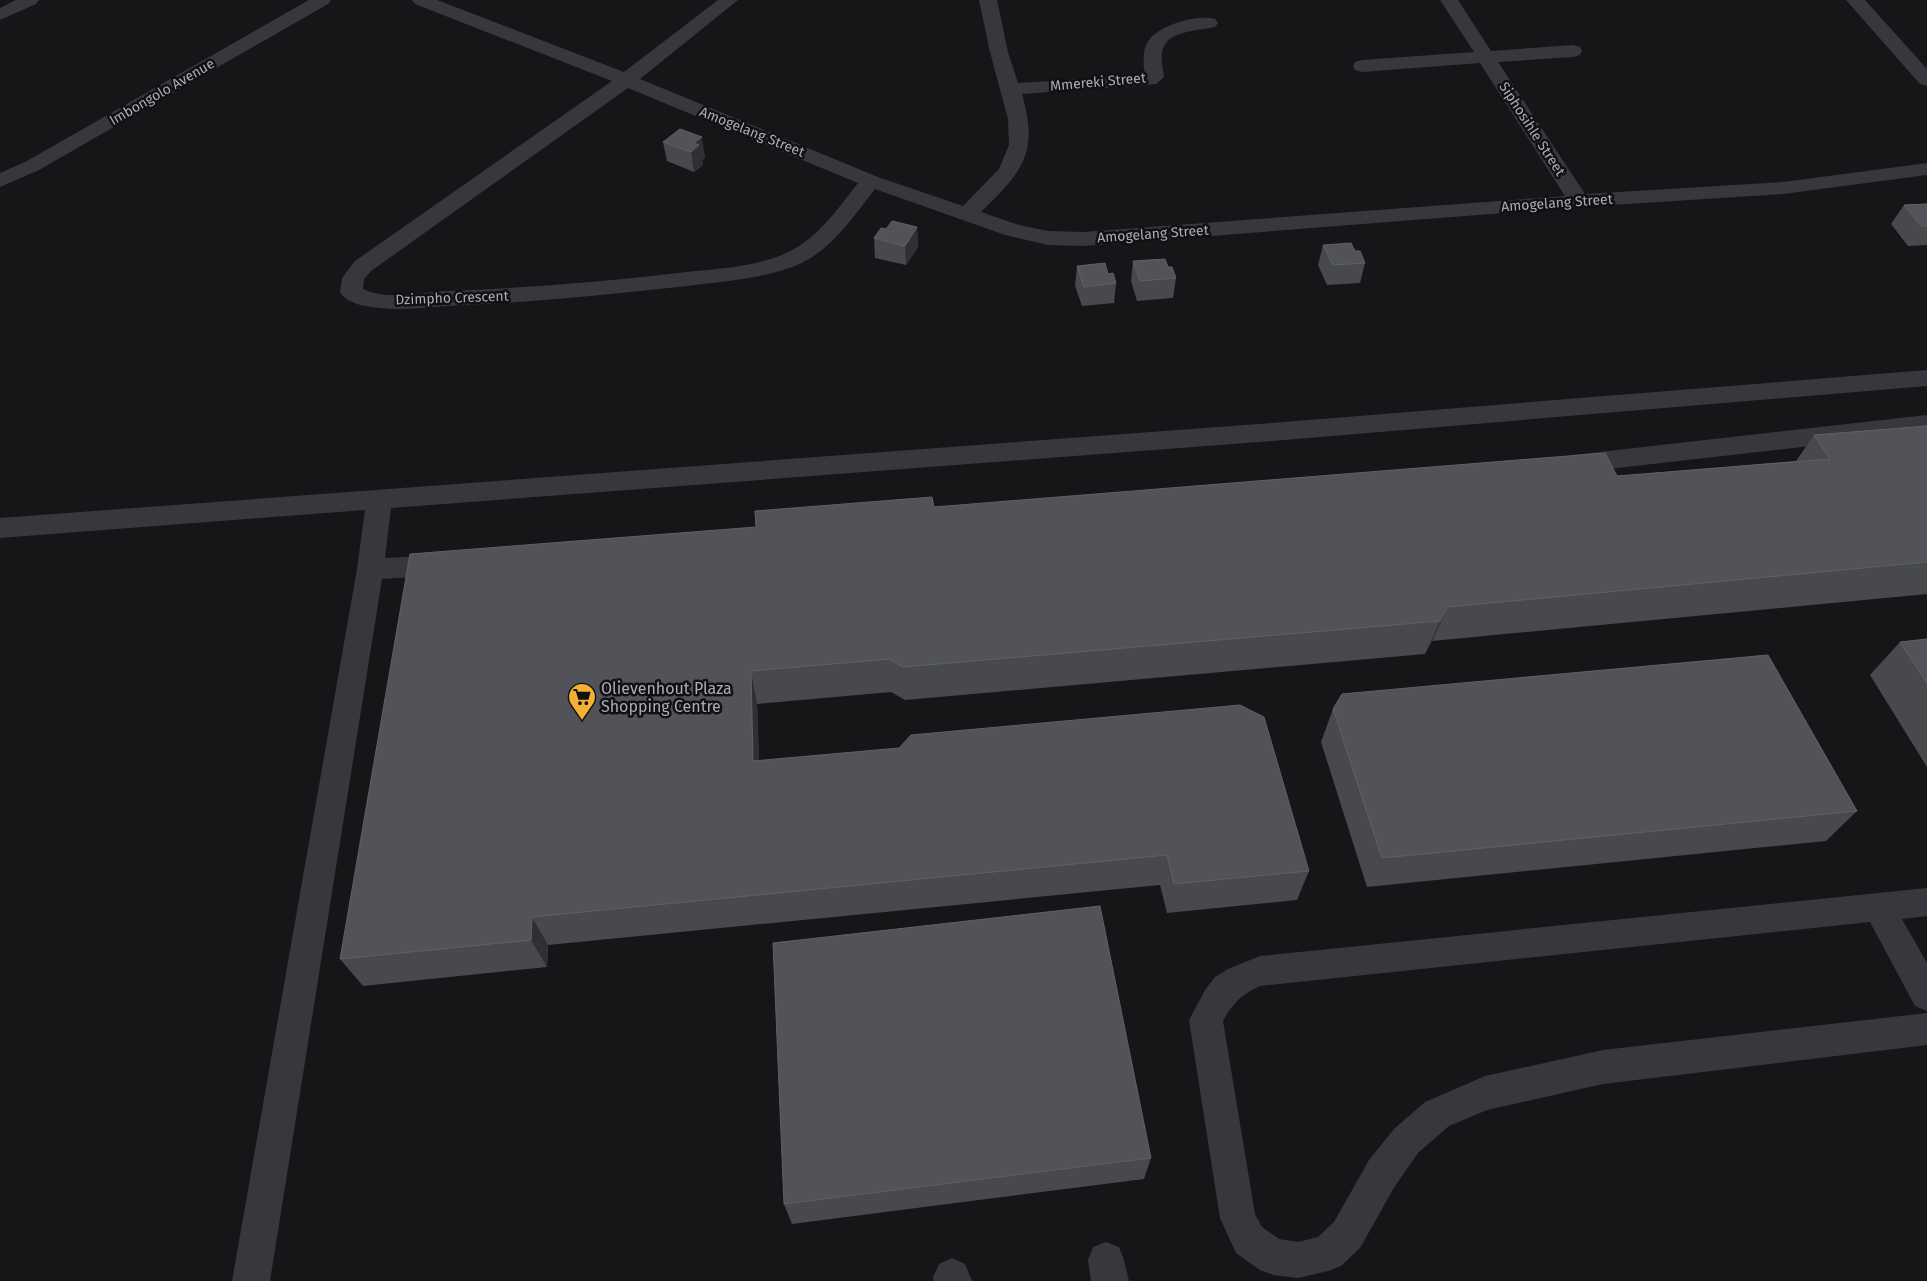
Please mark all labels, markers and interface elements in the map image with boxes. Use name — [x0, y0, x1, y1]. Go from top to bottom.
street label: Imbongolo Avenue — [106, 55, 218, 129]
street label: Mmereki Street — [1049, 69, 1147, 95]
street label: Siphosihle Street — [1495, 79, 1569, 180]
street label: Amogelang Street — [697, 103, 808, 161]
street label: Amogelang Street — [1501, 191, 1614, 215]
street label: Amogelang Street — [1097, 222, 1210, 246]
street label: Dzimpho Crescent — [395, 287, 510, 308]
place label: Olievenhout Plaza Shopping Centre — [601, 679, 732, 716]
supermarket icon: Olievenhout Plaza Shopping Centre — [567, 682, 597, 721]

